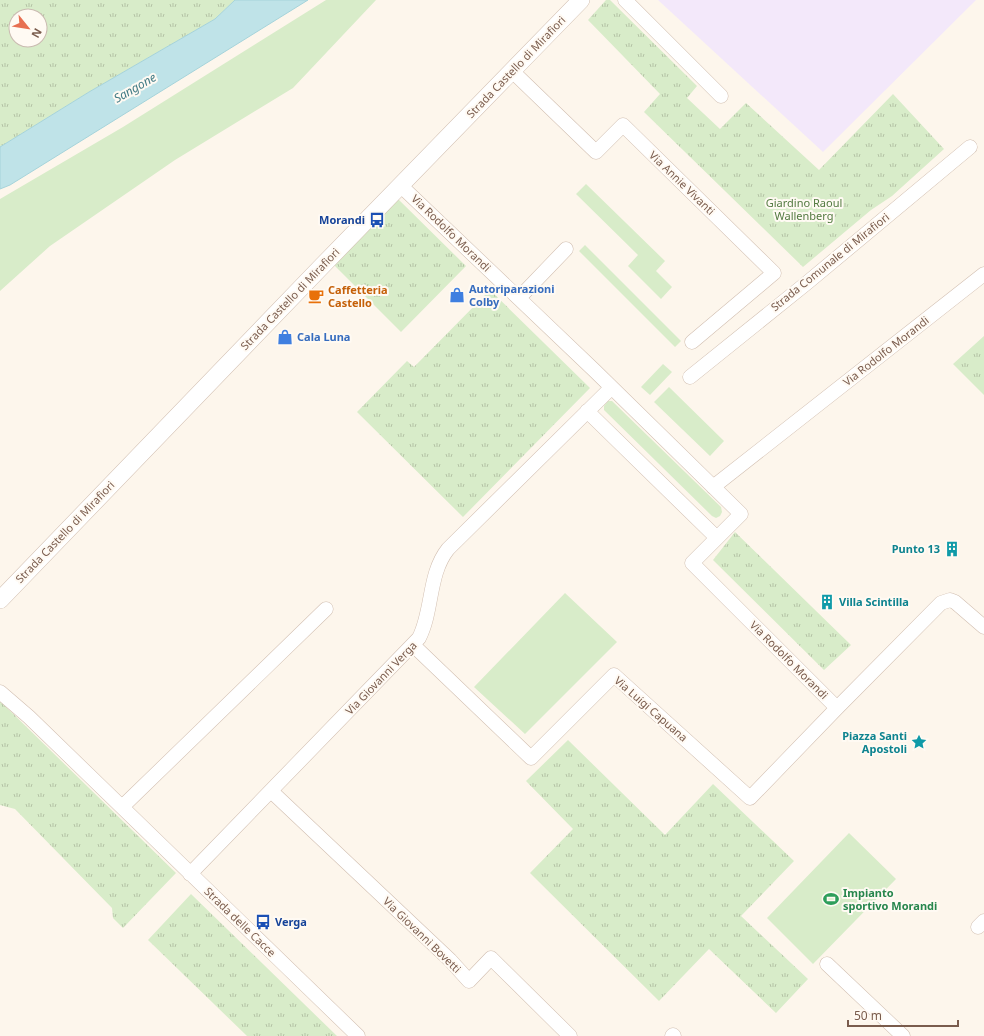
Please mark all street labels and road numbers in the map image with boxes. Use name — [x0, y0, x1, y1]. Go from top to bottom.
street label: Strada Castello di Mirafiori — [463, 12, 568, 121]
street label: Via Annie Vivanti — [646, 147, 718, 218]
street label: Via Rodolfo Morandi — [408, 191, 494, 275]
street label: Strada Comunale di Mirafiori — [767, 209, 892, 314]
street label: Strada Castello di Mirafiori — [237, 244, 342, 353]
street label: Via Rodolfo Morandi — [840, 312, 932, 389]
street label: Strada Castello di Mirafiori — [12, 477, 117, 586]
street label: Via Rodolfo Morandi — [747, 617, 832, 702]
street label: Via Giovanni Verga — [342, 638, 420, 718]
street label: Via Luigi Capuana — [612, 673, 691, 745]
street label: Strada delle Cacce — [201, 884, 279, 960]
street label: Via Giovanni Bovetti — [380, 893, 465, 976]

